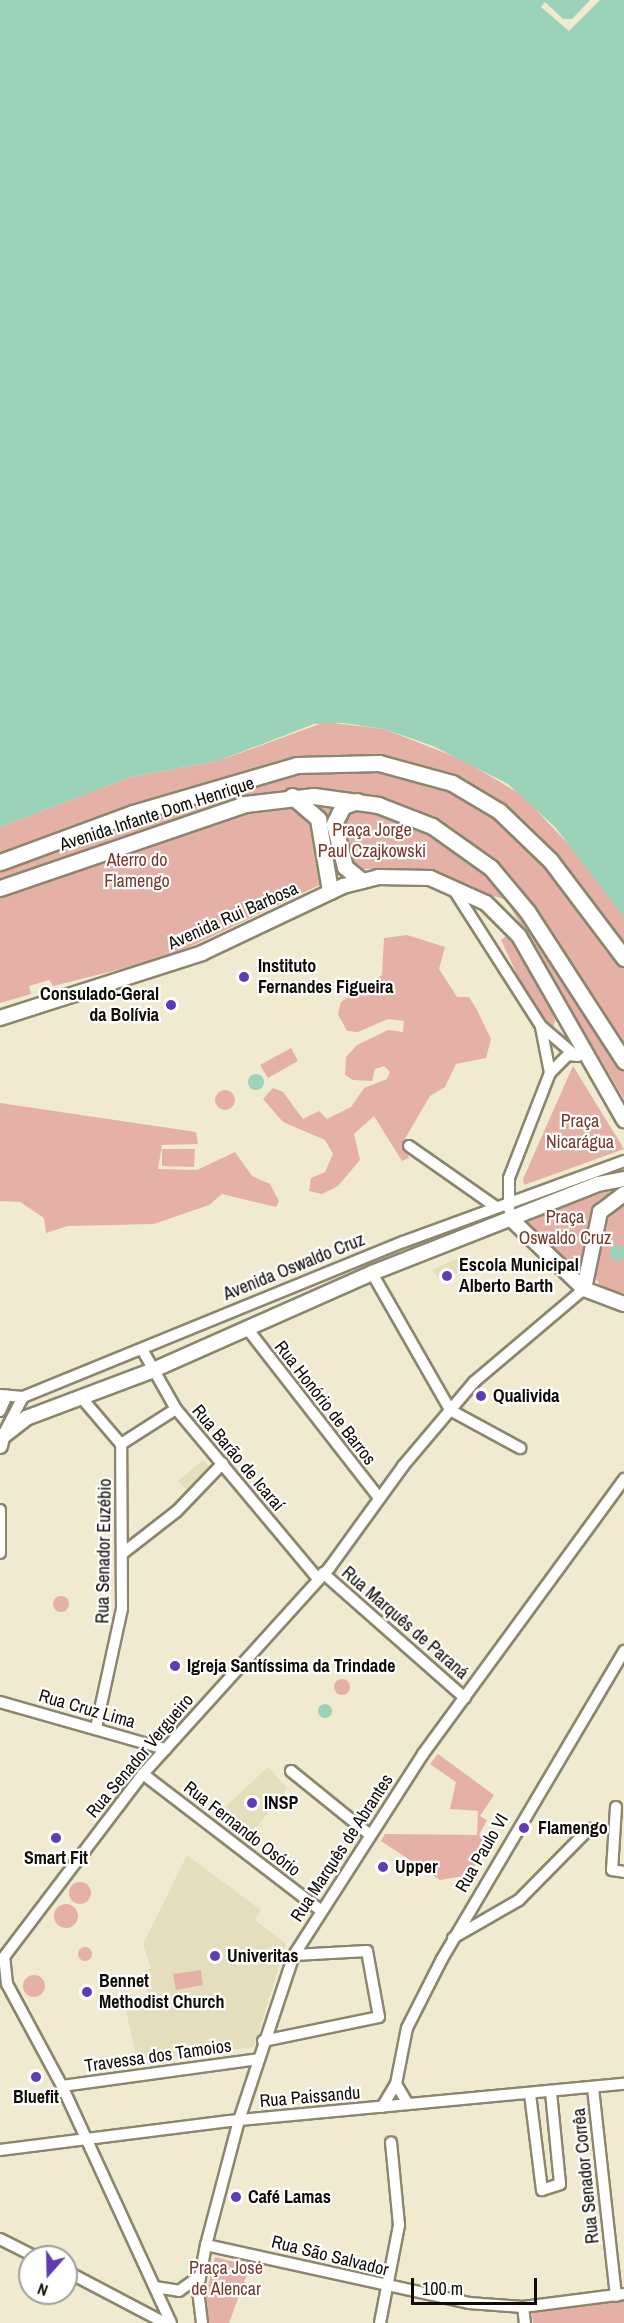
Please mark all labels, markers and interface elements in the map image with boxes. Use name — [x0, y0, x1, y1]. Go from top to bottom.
street label: Avenida Infante Dom Henrique — [57, 772, 257, 856]
park label: Praça Jorge Paul Czajkowski — [318, 820, 426, 862]
park label: Aterro do Flamengo — [104, 850, 170, 892]
street label: Avenida Rui Barbosa — [165, 878, 301, 954]
place label: Instituto Fernandes Figueira — [258, 956, 393, 998]
marker: Instituto Fernandes Figueira — [235, 968, 253, 986]
place label: Consulado-Geral da Bolívia — [40, 984, 159, 1026]
marker: Consulado-Geral da Bolívia — [164, 998, 178, 1012]
park label: Praça Nicarágua — [546, 1111, 614, 1154]
park label: Praça Oswaldo Cruz — [519, 1207, 611, 1250]
street label: Avenida Oswaldo Cruz — [220, 1229, 368, 1305]
place label: Escola Municipal Alberto Barth — [459, 1255, 579, 1298]
marker: Escola Municipal Alberto Barth — [440, 1269, 454, 1283]
street label: Rua Honório de Barros — [270, 1337, 380, 1469]
place label: Qualivida — [493, 1385, 559, 1407]
marker: Qualivida — [474, 1389, 488, 1403]
street label: Rua Barão de Icaraí — [187, 1400, 289, 1516]
street label: Rua Senador Euzébio — [92, 1478, 116, 1624]
street label: Rua Marquês de Paraná — [337, 1562, 473, 1684]
place label: Igreja Santíssima da Trindade — [187, 1655, 395, 1677]
marker: Igreja Santíssima da Trindade — [168, 1659, 182, 1673]
street label: Rua Cruz Lima — [36, 1685, 138, 1733]
street label: Rua Senador Vergueiro — [82, 1690, 198, 1822]
street label: Rua Marquês de Abrantes — [286, 1770, 398, 1926]
street label: Rua Fernando Osório — [179, 1777, 305, 1881]
place label: INSP — [264, 1792, 298, 1814]
marker: INSP — [245, 1796, 259, 1810]
street label: Rua Paulo VI — [451, 1810, 513, 1896]
place label: Flamengo — [538, 1817, 608, 1839]
marker: Flamengo — [515, 1819, 533, 1837]
marker: Smart Fit — [49, 1831, 63, 1845]
place label: Smart Fit — [24, 1847, 88, 1869]
place label: Upper — [395, 1856, 438, 1878]
marker: Upper — [376, 1860, 390, 1874]
place label: Univeritas — [227, 1945, 298, 1967]
marker: Univeritas — [208, 1949, 222, 1963]
place label: Bennet Methodist Church — [99, 1971, 224, 2014]
marker: Bennet Methodist Church — [80, 1985, 94, 1999]
street label: Travessa dos Tamoios — [83, 2035, 233, 2077]
marker: Bluefit — [29, 2070, 43, 2084]
street label: Rua Paissandu — [259, 2082, 361, 2112]
place label: Bluefit — [13, 2086, 59, 2108]
street label: Rua Senador Corrêa — [568, 2107, 604, 2245]
place label: Café Lamas — [248, 2186, 331, 2208]
marker: Café Lamas — [229, 2190, 243, 2204]
street label: Rua São Salvador — [269, 2231, 391, 2281]
north arrow — [18, 2245, 78, 2305]
park label: Praça José de Alencar — [189, 2258, 263, 2300]
scale bar — [414, 2266, 540, 2304]
text: 100 m — [422, 2276, 463, 2301]
text: N — [34, 2278, 51, 2302]

